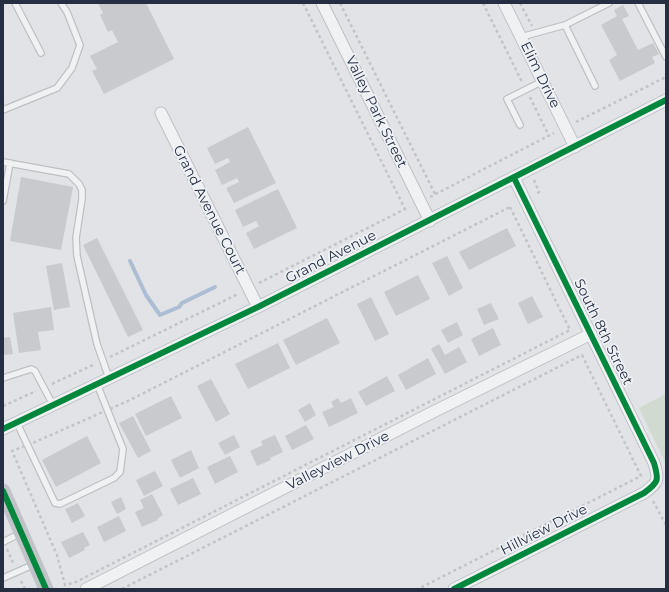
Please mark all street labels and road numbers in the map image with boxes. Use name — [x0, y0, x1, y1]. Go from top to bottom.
street label: Elim Drive — [517, 39, 563, 111]
street label: Valley Park Street — [342, 53, 410, 171]
street label: Grand Avenue Court — [169, 143, 249, 277]
street label: Grand Avenue — [283, 227, 379, 287]
street label: South 8th Street — [570, 276, 636, 388]
street label: Valleyview Drive — [284, 428, 392, 494]
street label: Hillview Drive — [498, 501, 590, 559]

